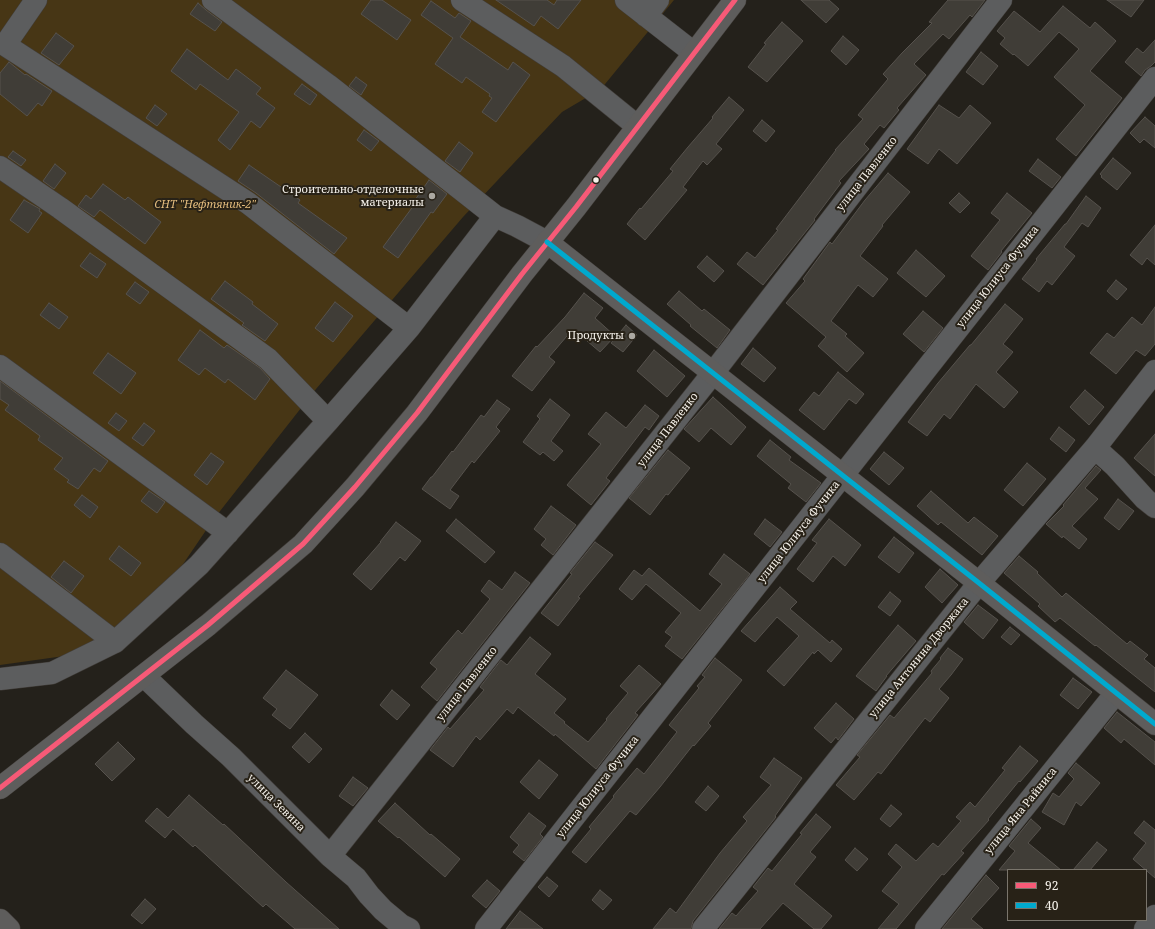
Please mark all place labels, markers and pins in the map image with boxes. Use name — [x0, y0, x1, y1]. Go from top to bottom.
unlabelled marker — [591, 175, 601, 185]
place label: Строительно-отделочные материалы — [282, 183, 424, 209]
marker: Строительно-отделочные материалы — [427, 191, 437, 201]
place label: Продукты — [568, 329, 624, 343]
marker: Продукты — [627, 331, 637, 341]

